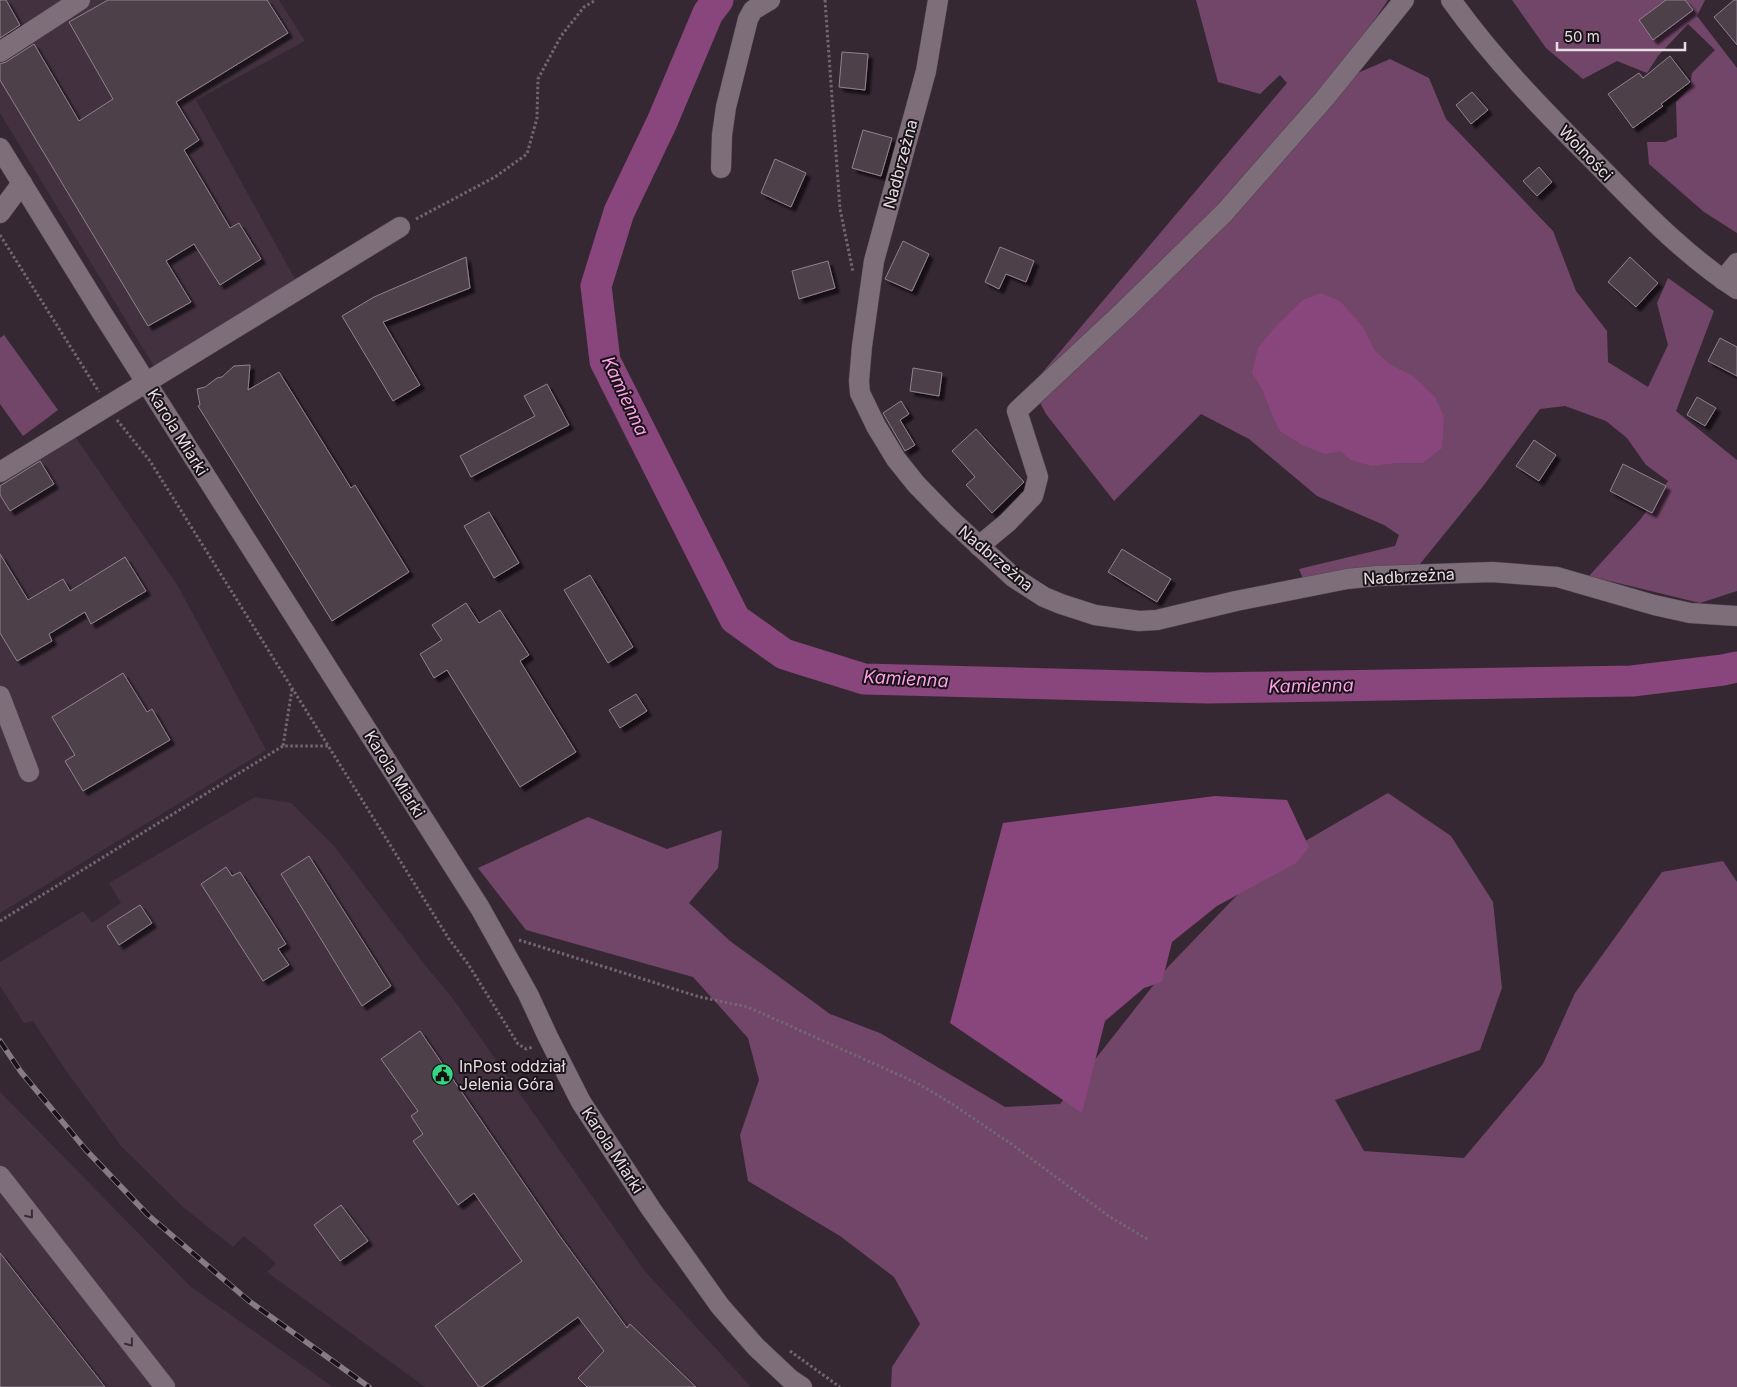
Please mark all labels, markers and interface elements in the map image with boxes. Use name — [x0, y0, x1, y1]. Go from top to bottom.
scale bar — [1557, 20, 1684, 52]
text: 50 m — [1564, 27, 1600, 46]
street label: Nadbrzeżna — [878, 117, 922, 211]
street label: Wolności — [1555, 121, 1617, 185]
water label: Kamienna — [598, 353, 653, 439]
street label: Karola Miarki — [143, 385, 213, 479]
street label: Nadbrzeżna — [954, 521, 1038, 595]
street label: Nadbrzeżna — [1363, 564, 1455, 588]
water label: Kamienna — [863, 666, 949, 691]
water label: Kamienna — [1268, 674, 1354, 697]
street label: Karola Miarki — [360, 727, 430, 821]
place label: InPost oddział Jelenia Góra — [459, 1056, 566, 1094]
public building icon: InPost oddział Jelenia Góra — [431, 1063, 455, 1087]
street label: Karola Miarki — [578, 1103, 648, 1197]
one-way arrow — [24, 1209, 33, 1219]
one-way arrow — [125, 1337, 134, 1346]

